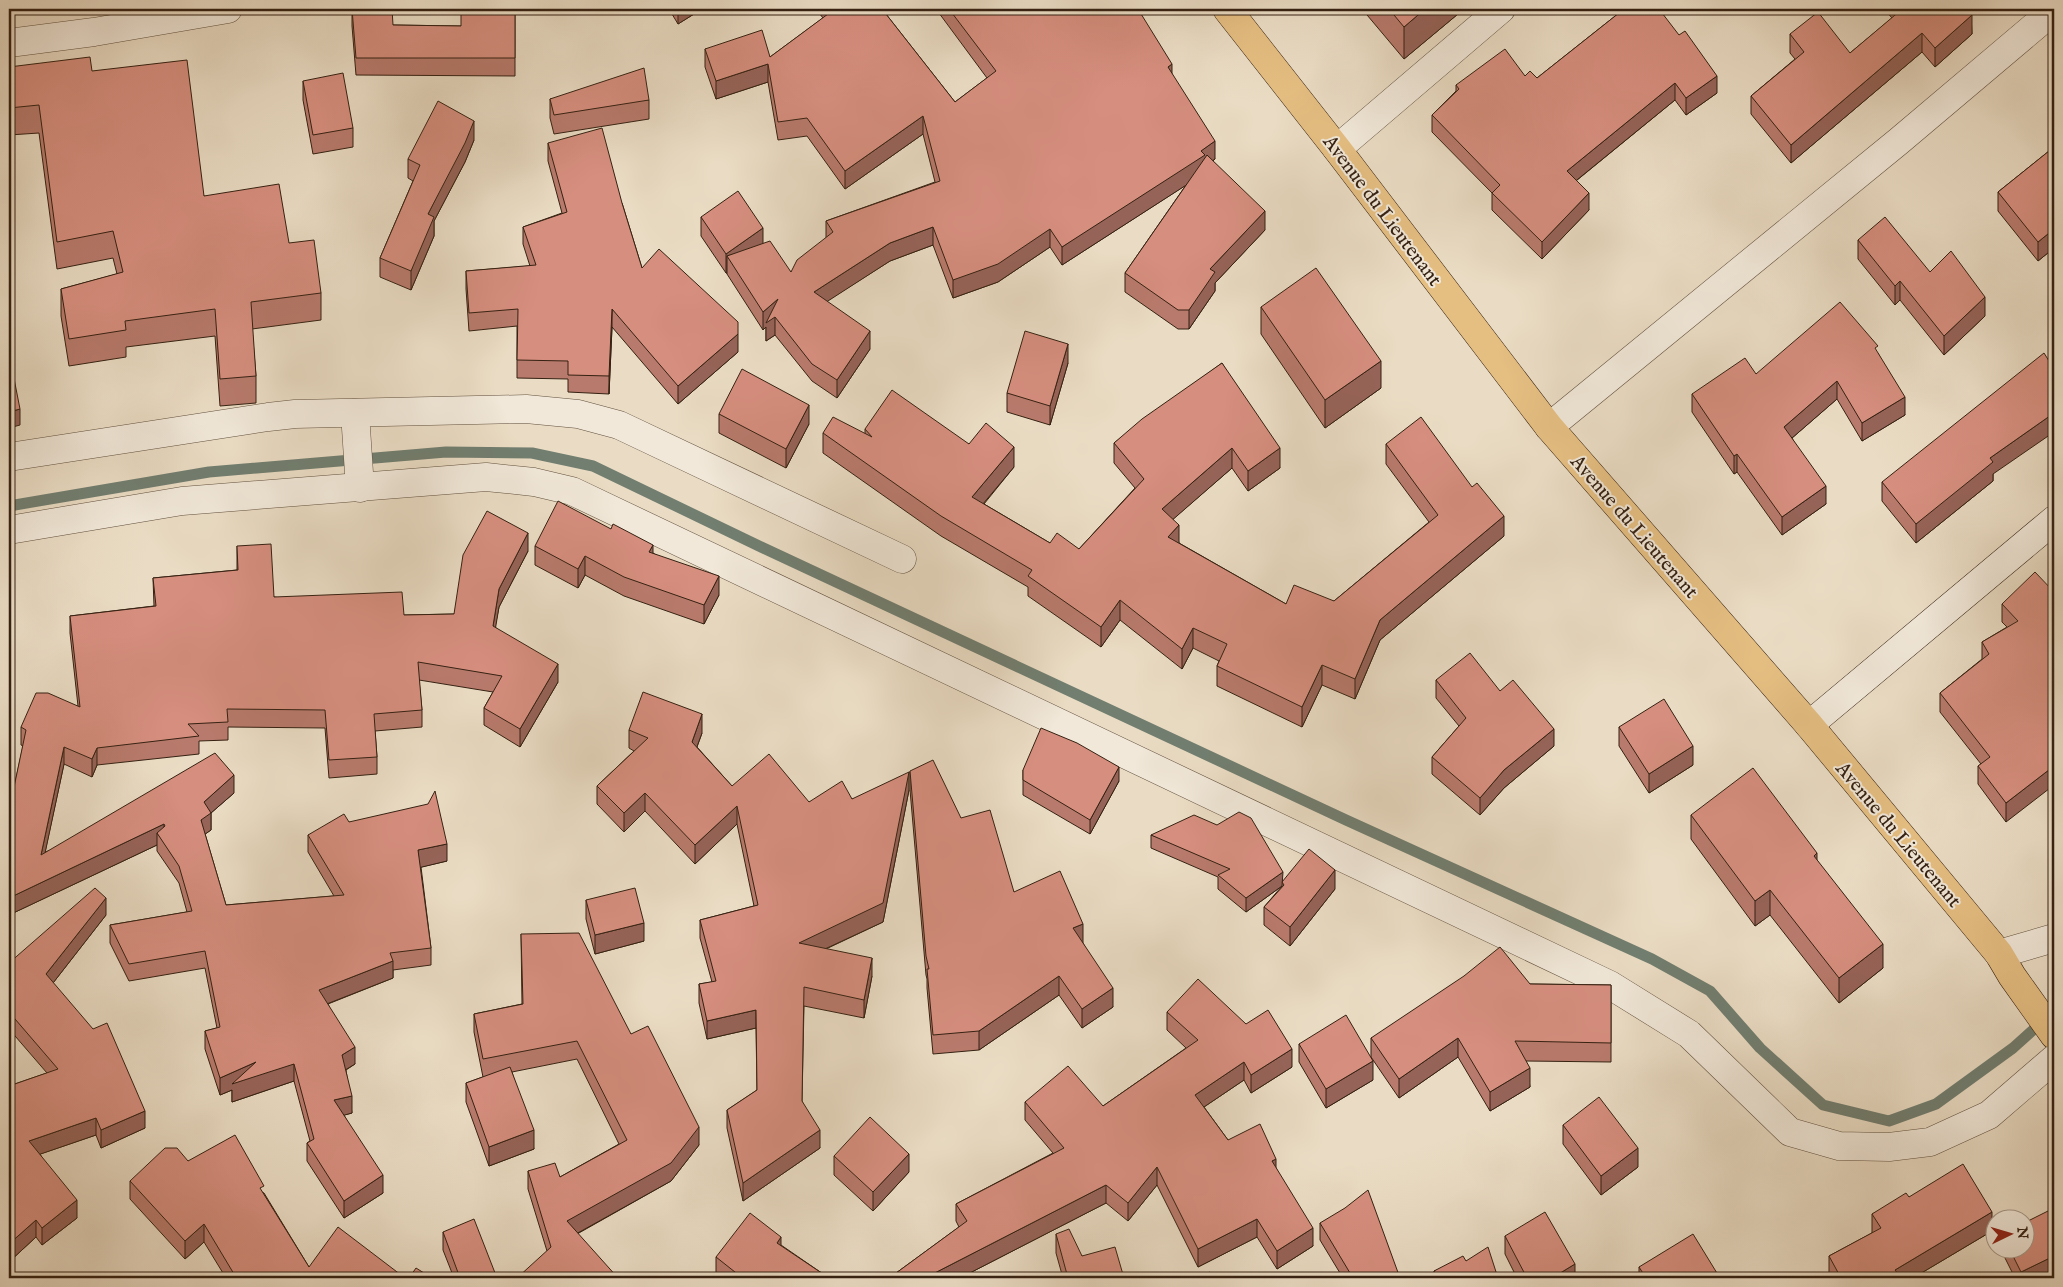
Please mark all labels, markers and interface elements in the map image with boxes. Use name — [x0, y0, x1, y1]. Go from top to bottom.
street label: Avenue du Lieutenant — [1316, 130, 1447, 291]
street label: Avenue du Lieutenant — [1564, 449, 1703, 604]
street label: Avenue du Lieutenant — [1829, 756, 1966, 913]
north arrow — [1986, 1210, 2036, 1260]
text: N — [2012, 1225, 2031, 1240]

